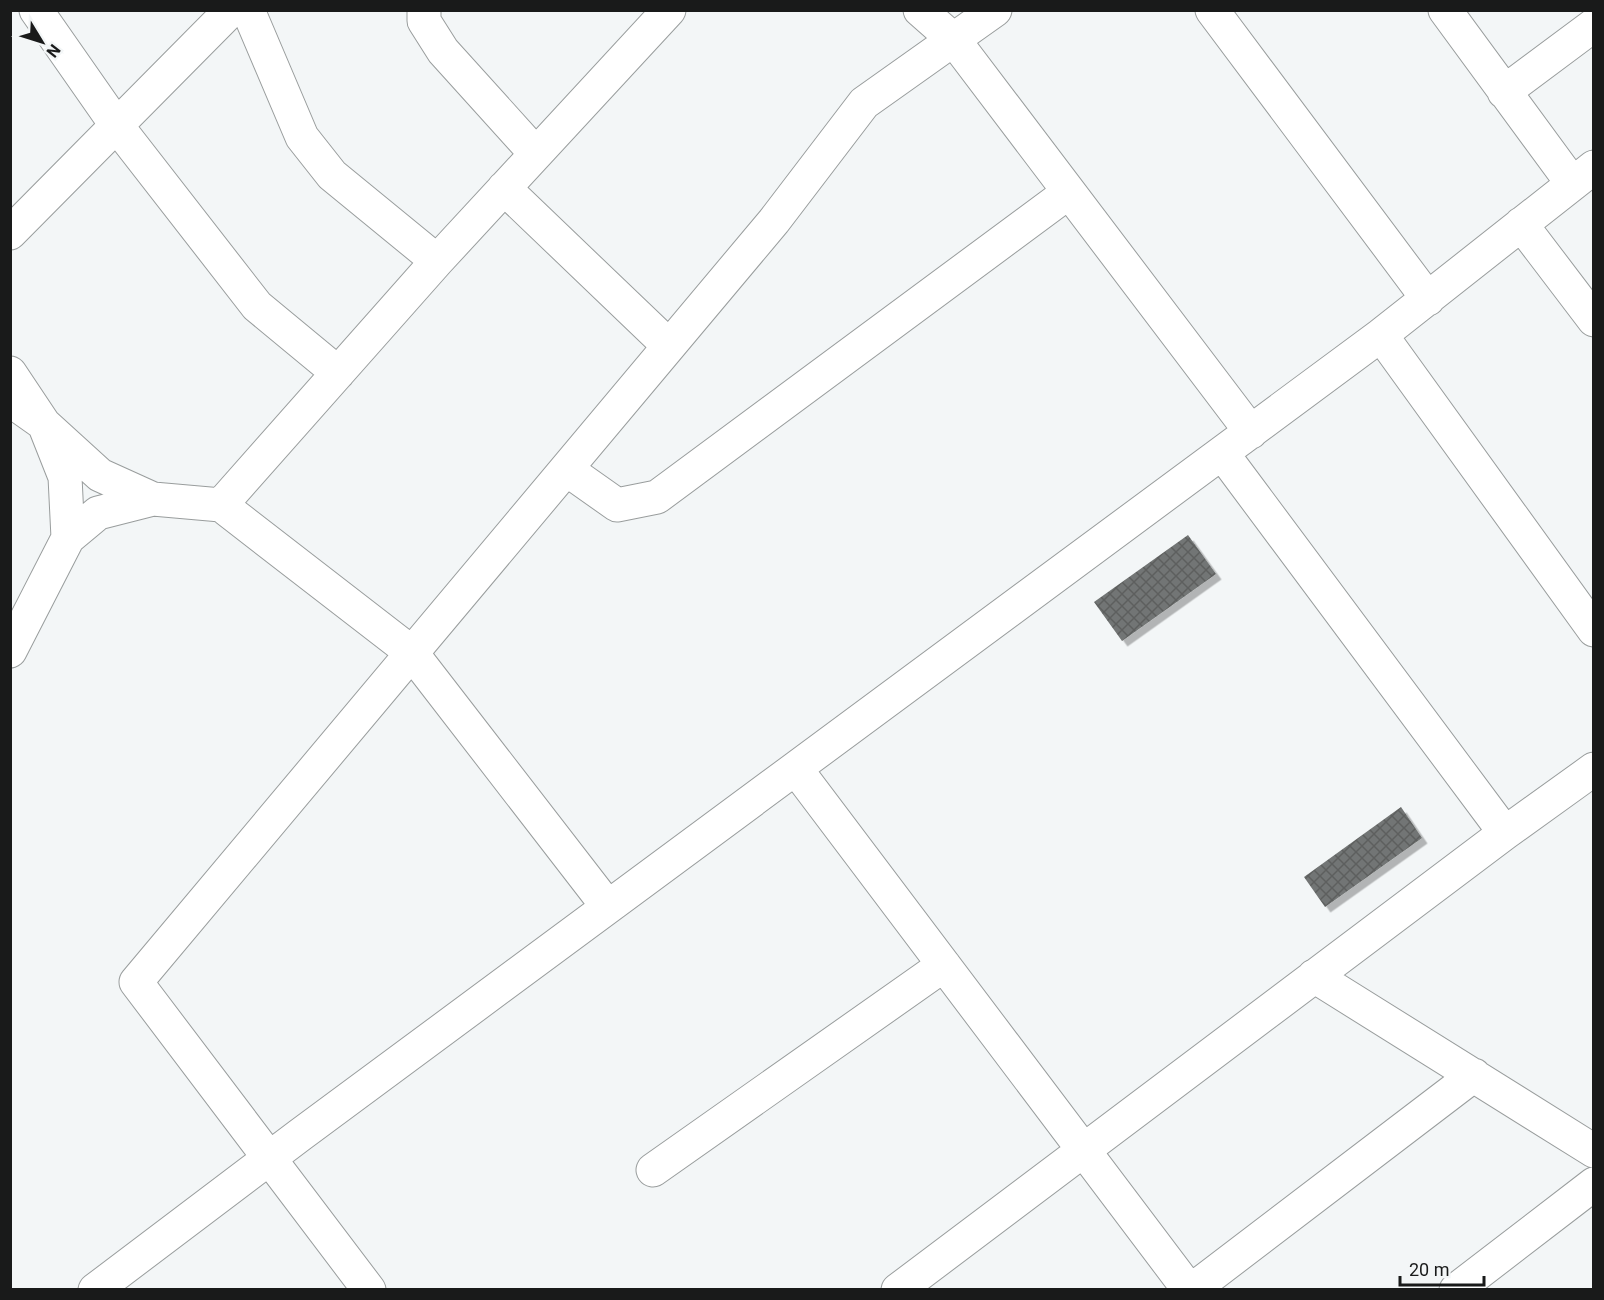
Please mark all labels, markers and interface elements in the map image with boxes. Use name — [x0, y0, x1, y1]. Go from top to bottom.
north arrow — [12, 12, 72, 72]
text: N — [42, 41, 64, 61]
scale bar — [1400, 1249, 1484, 1287]
text: 20 m — [1409, 1259, 1449, 1280]

